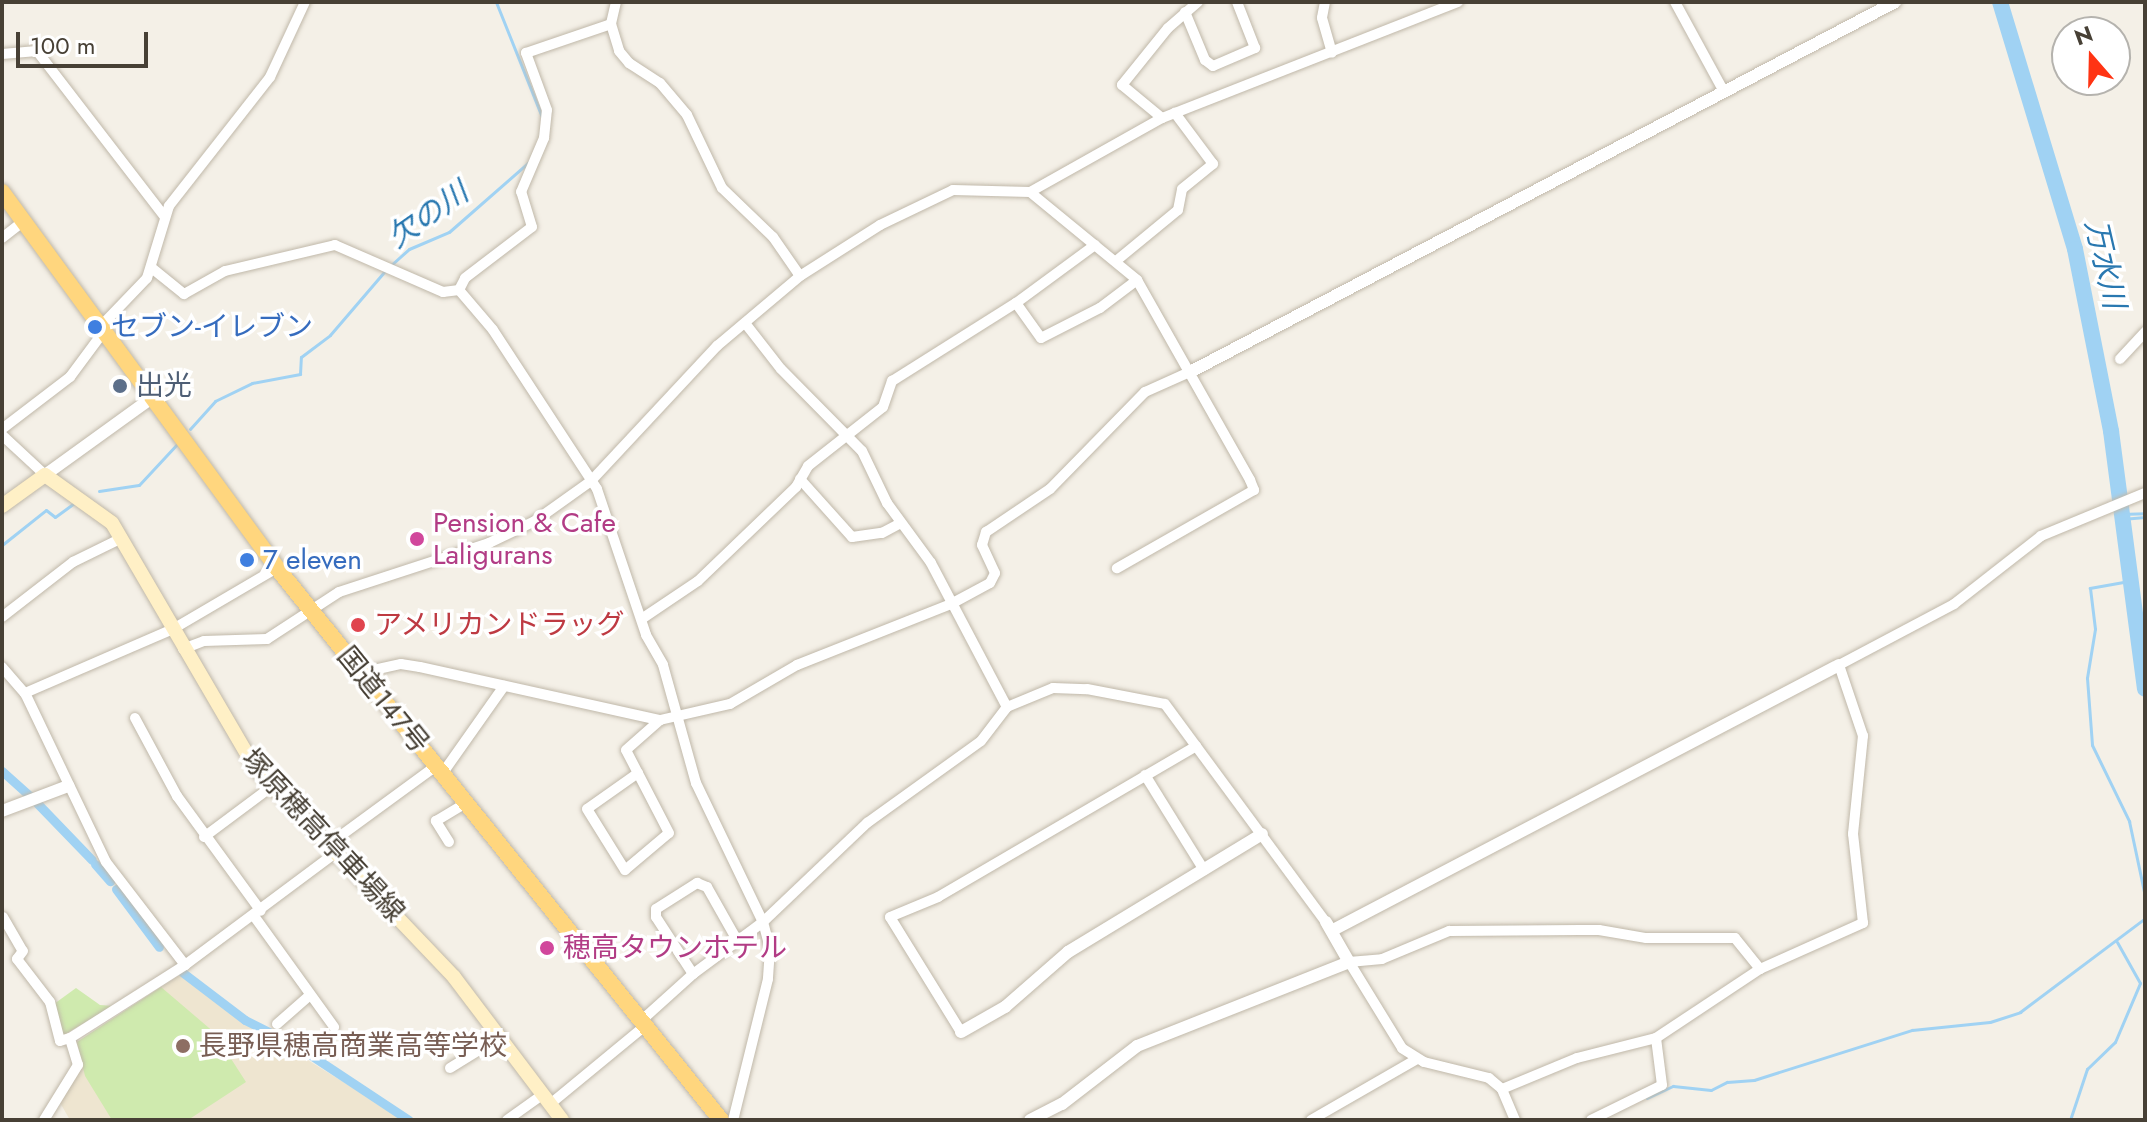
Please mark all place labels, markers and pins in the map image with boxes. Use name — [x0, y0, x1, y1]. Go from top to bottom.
place label: セブン-イレブン — [111, 310, 313, 344]
marker: セブン-イレブン — [86, 318, 104, 336]
place label: 出光 — [136, 369, 192, 403]
marker: 出光 — [111, 377, 129, 395]
place label: Pension & Cafe Laligurans — [433, 506, 616, 572]
marker: Pension & Cafe Laligurans — [408, 530, 426, 548]
place label: 7 eleven — [263, 543, 362, 577]
marker: 7 eleven — [238, 551, 256, 569]
place label: アメリカンドラッグ — [374, 608, 626, 642]
marker: アメリカンドラッグ — [349, 616, 367, 634]
place label: 穂高タウンホテル — [563, 931, 787, 965]
marker: 穂高タウンホテル — [538, 939, 556, 957]
place label: 長野県穂高商業高等学校 — [199, 1029, 507, 1063]
marker: 長野県穂高商業高等学校 — [174, 1037, 192, 1055]

